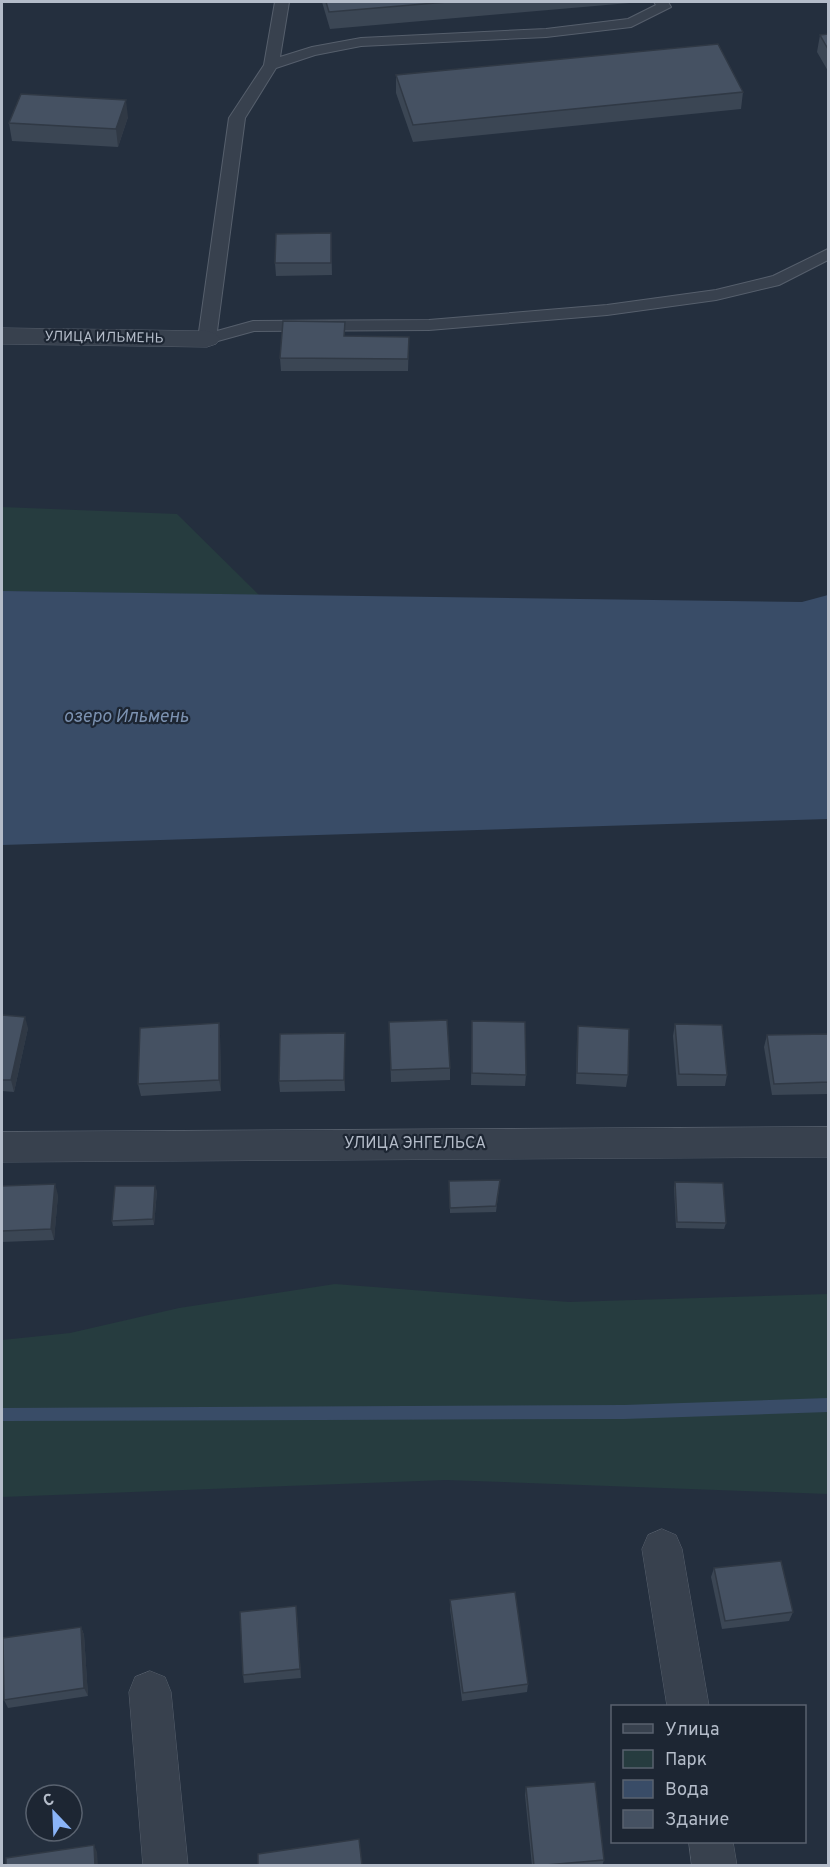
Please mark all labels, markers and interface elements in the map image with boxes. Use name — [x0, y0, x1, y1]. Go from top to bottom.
street label: УЛИЦА ИЛЬМЕНЬ — [44, 328, 164, 348]
water label: озеро Ильмень — [63, 706, 189, 729]
street label: УЛИЦА ЭНГЕЛЬСА — [344, 1134, 486, 1154]
legend — [611, 1705, 806, 1843]
text: Улица — [665, 1719, 719, 1742]
text: Парк — [665, 1749, 707, 1772]
text: Вода — [665, 1779, 709, 1802]
north arrow — [24, 1783, 84, 1843]
text: С — [40, 1790, 58, 1812]
text: Здание — [665, 1809, 729, 1832]

